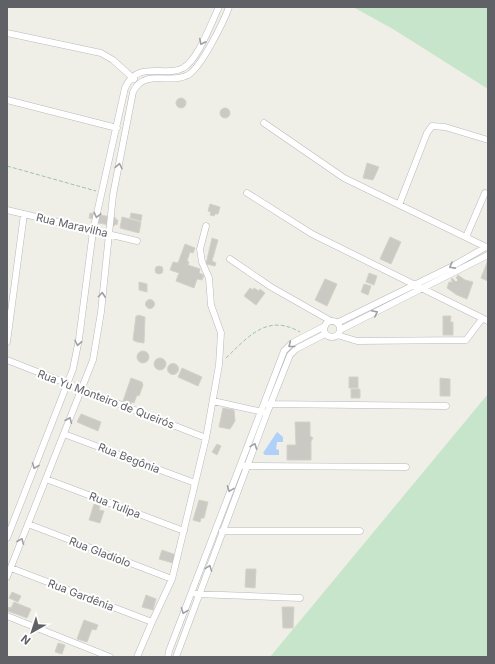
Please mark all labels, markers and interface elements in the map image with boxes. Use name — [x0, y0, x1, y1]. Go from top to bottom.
one-way arrow — [199, 38, 206, 45]
one-way arrow — [114, 163, 122, 169]
street label: Rua Maravilha — [35, 210, 109, 240]
one-way arrow — [94, 212, 102, 218]
one-way arrow — [449, 261, 456, 269]
one-way arrow — [98, 292, 107, 298]
one-way arrow — [370, 310, 378, 318]
one-way arrow — [74, 340, 83, 347]
one-way arrow — [288, 340, 295, 347]
street label: Rua Yu Monteiro de Queirós — [36, 366, 177, 432]
one-way arrow — [65, 417, 73, 424]
street label: Rua Begônia — [96, 440, 162, 476]
one-way arrow — [250, 443, 258, 450]
one-way arrow — [32, 462, 40, 469]
one-way arrow — [226, 486, 234, 493]
street label: Rua Tulipa — [87, 489, 143, 521]
street label: Rua Gladíolo — [67, 534, 133, 570]
one-way arrow — [17, 537, 25, 544]
one-way arrow — [205, 565, 213, 572]
street label: Rua Gardênia — [46, 576, 116, 614]
one-way arrow — [181, 607, 189, 614]
north arrow — [12, 612, 52, 652]
text: N — [18, 632, 33, 648]

